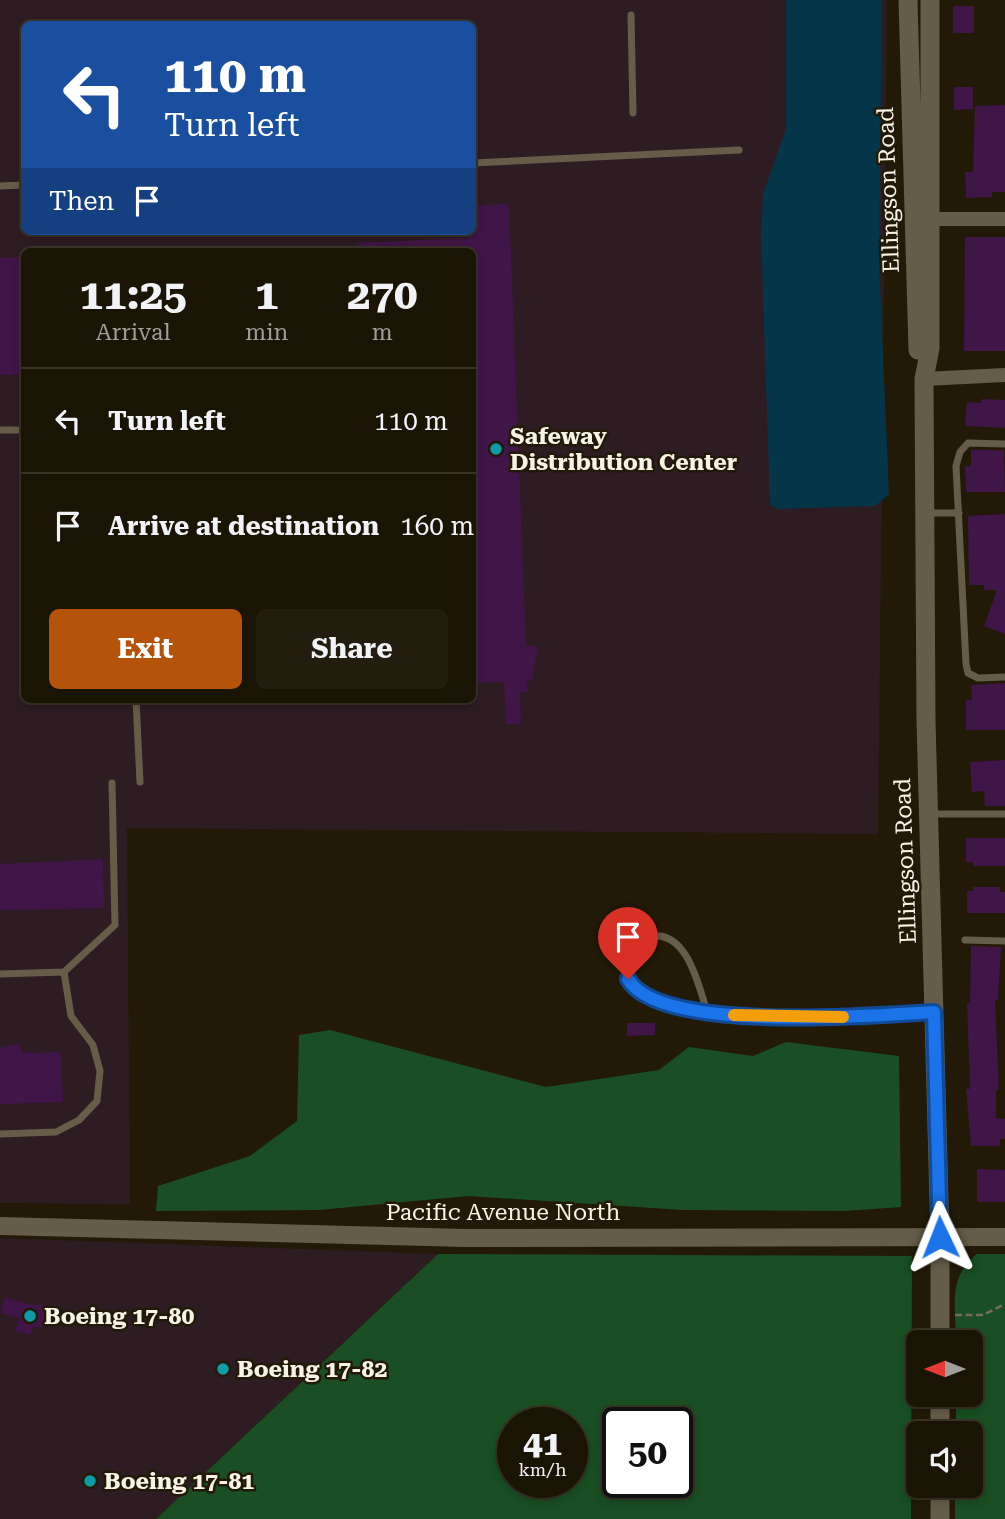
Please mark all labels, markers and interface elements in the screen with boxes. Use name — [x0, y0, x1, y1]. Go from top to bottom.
text: 110 m — [164, 47, 306, 104]
icon: left — [49, 49, 140, 140]
text: Turn left — [164, 106, 299, 144]
street label: Ellingson Road — [872, 106, 905, 273]
icon: arrive — [128, 182, 166, 220]
text: Then — [49, 186, 114, 216]
text: 11:25 — [80, 270, 187, 319]
text: 1 — [255, 270, 279, 319]
text: 270 — [347, 270, 417, 319]
text: Arrival — [96, 319, 170, 346]
text: min — [245, 319, 288, 346]
text: m — [372, 319, 393, 346]
icon: left — [49, 402, 87, 440]
text: Turn left — [108, 406, 226, 436]
text: 110 m — [374, 406, 448, 436]
place label: Safeway Distribution Center — [510, 423, 737, 476]
marker: Safeway Distribution Center — [488, 441, 504, 457]
icon: arrive — [49, 507, 87, 545]
text: Arrive at destination — [108, 511, 379, 541]
text: 160 m — [400, 511, 474, 541]
button: Exit — [49, 609, 242, 689]
button: Share — [256, 609, 448, 689]
street label: Ellingson Road — [889, 777, 922, 944]
pin — [598, 907, 658, 979]
icon: arrive — [609, 918, 647, 956]
street label: Pacific Avenue North — [386, 1199, 620, 1226]
position arrow — [903, 1200, 977, 1274]
place label: Boeing 17-80 — [44, 1303, 194, 1330]
marker: Boeing 17-80 — [22, 1308, 38, 1324]
north arrow — [906, 1330, 984, 1407]
map controls — [906, 1330, 983, 1498]
place label: Boeing 17-82 — [237, 1356, 387, 1383]
marker: Boeing 17-82 — [215, 1361, 231, 1377]
speed limit sign: 50 — [602, 1407, 693, 1498]
button: sound — [906, 1421, 983, 1498]
text: 41 — [523, 1423, 562, 1464]
text: km/h — [518, 1459, 567, 1480]
place label: Boeing 17-81 — [104, 1468, 254, 1495]
marker: Boeing 17-81 — [82, 1473, 98, 1489]

